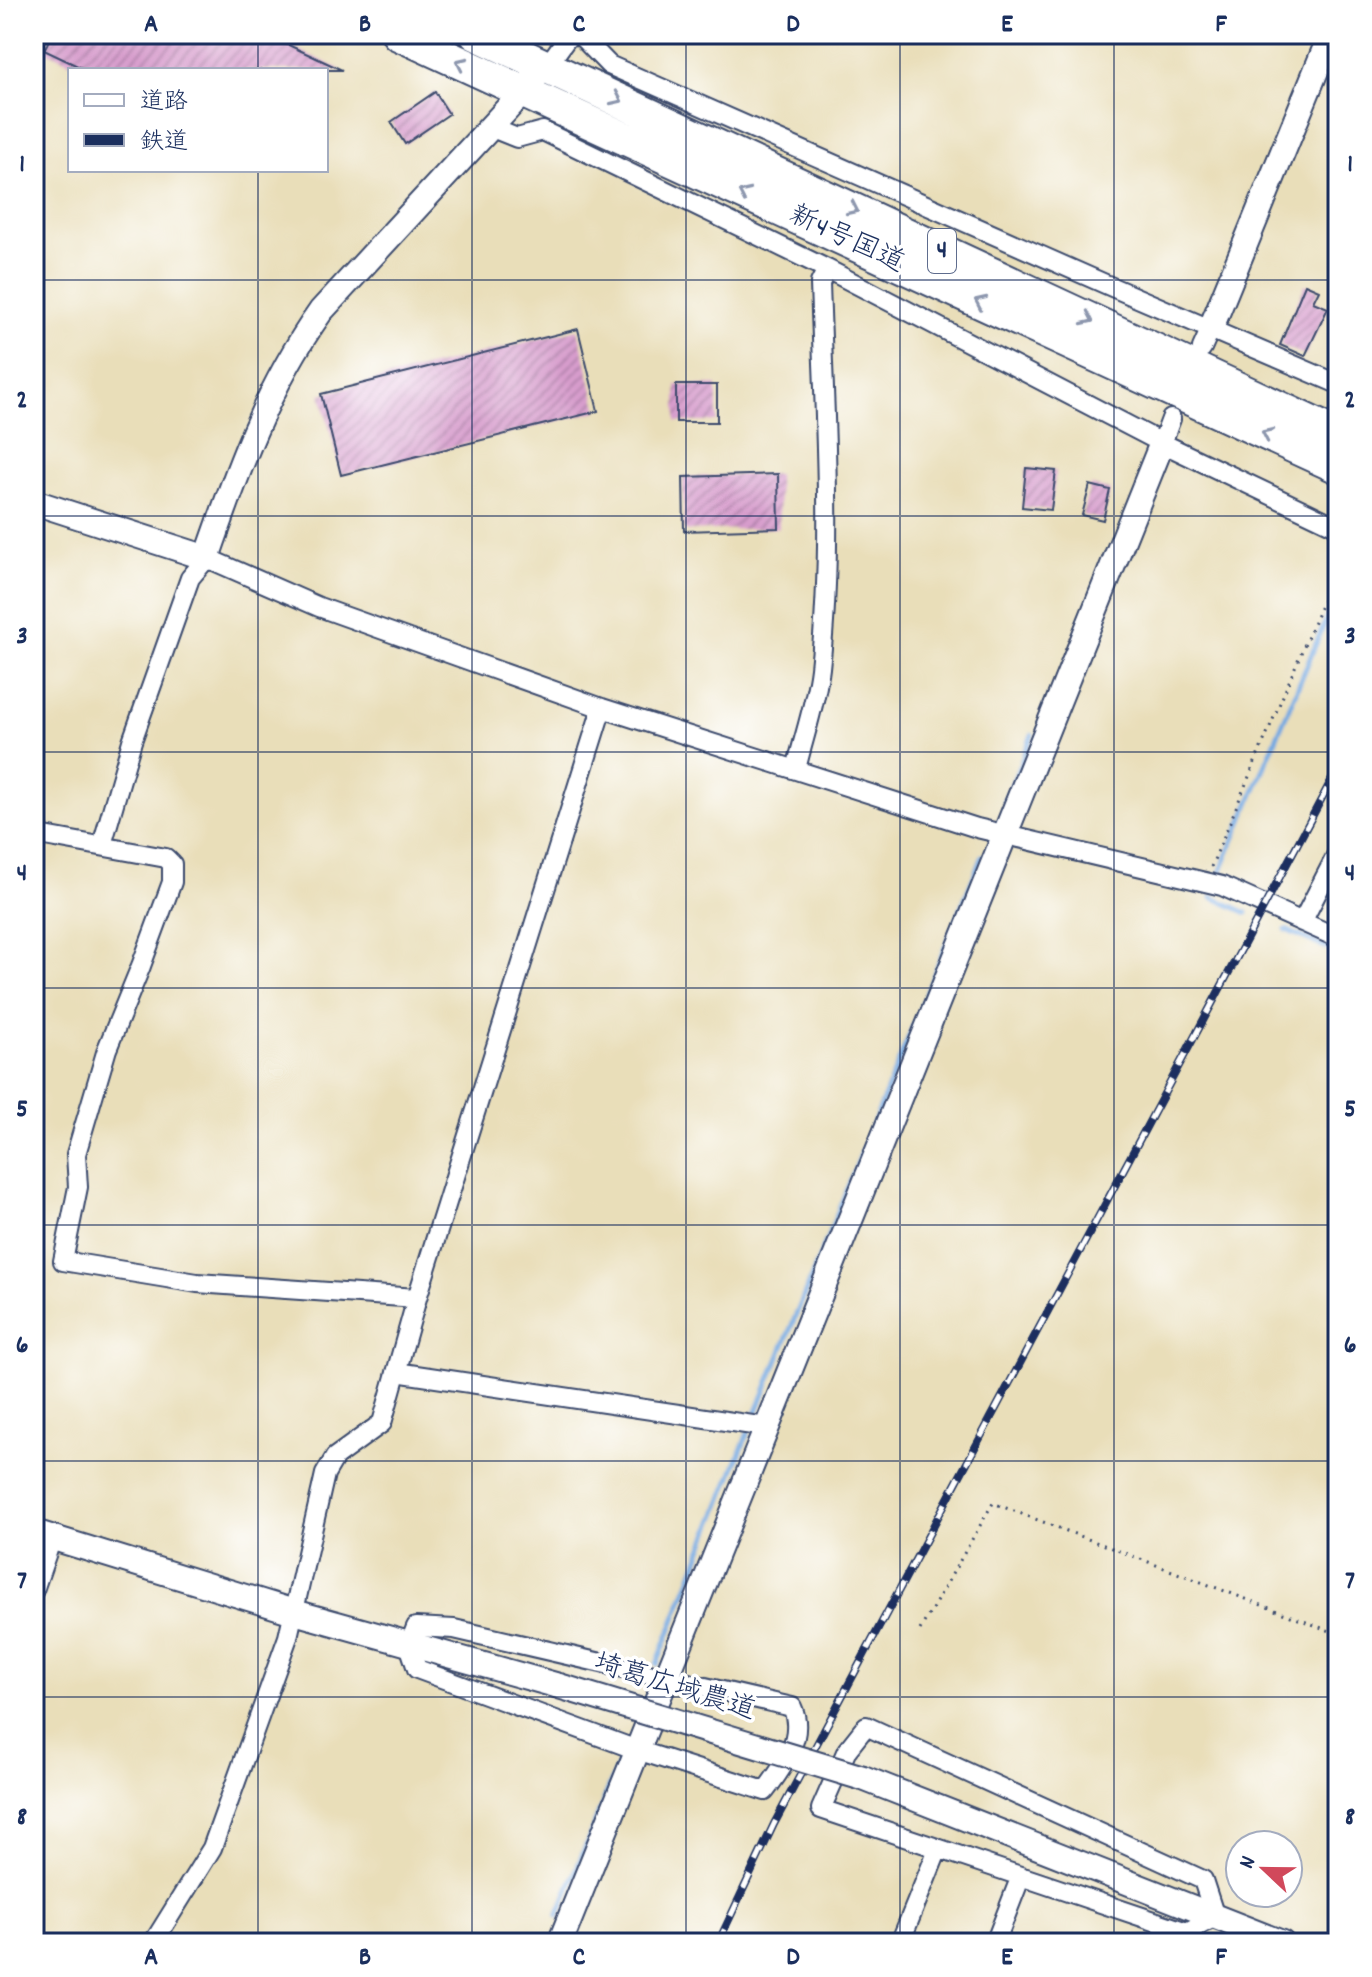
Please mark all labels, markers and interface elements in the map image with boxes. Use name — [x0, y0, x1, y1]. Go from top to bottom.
text: A — [144, 7, 158, 44]
text: B — [359, 7, 371, 44]
text: C — [573, 7, 586, 44]
text: D — [786, 7, 800, 44]
text: E — [1001, 7, 1013, 44]
text: F — [1215, 7, 1227, 44]
one-way arrow — [455, 57, 469, 73]
legend — [68, 68, 328, 172]
text: 道路 — [140, 86, 188, 120]
one-way arrow — [609, 89, 624, 105]
text: 鉄道 — [140, 126, 188, 160]
text: 1 — [19, 147, 25, 184]
text: 1 — [1347, 147, 1353, 184]
one-way arrow — [737, 188, 752, 204]
street label: 新4号国道 — [782, 197, 910, 285]
one-way arrow — [845, 199, 859, 215]
road number: 4 — [928, 229, 956, 273]
one-way arrow — [974, 296, 988, 312]
one-way arrow — [1080, 309, 1095, 325]
text: 2 — [16, 383, 28, 420]
text: 2 — [1344, 383, 1356, 420]
one-way arrow — [1261, 428, 1275, 444]
text: 3 — [16, 619, 28, 656]
text: 3 — [1344, 619, 1356, 656]
text: 4 — [17, 856, 27, 893]
text: 4 — [1345, 856, 1355, 893]
text: 5 — [16, 1092, 28, 1129]
text: 5 — [1344, 1092, 1356, 1129]
text: 6 — [16, 1328, 28, 1365]
text: 6 — [1344, 1328, 1356, 1365]
text: 7 — [17, 1564, 27, 1601]
text: 7 — [1345, 1564, 1355, 1601]
street label: 埼葛広域農道 — [588, 1645, 760, 1733]
text: 8 — [17, 1800, 27, 1837]
text: 8 — [1345, 1800, 1355, 1837]
north arrow — [1224, 1829, 1304, 1909]
text: N — [1232, 1852, 1265, 1874]
text: A — [144, 1940, 158, 1977]
text: B — [359, 1940, 371, 1977]
text: C — [573, 1940, 586, 1977]
text: D — [786, 1940, 800, 1977]
text: E — [1001, 1940, 1013, 1977]
text: F — [1215, 1940, 1227, 1977]

